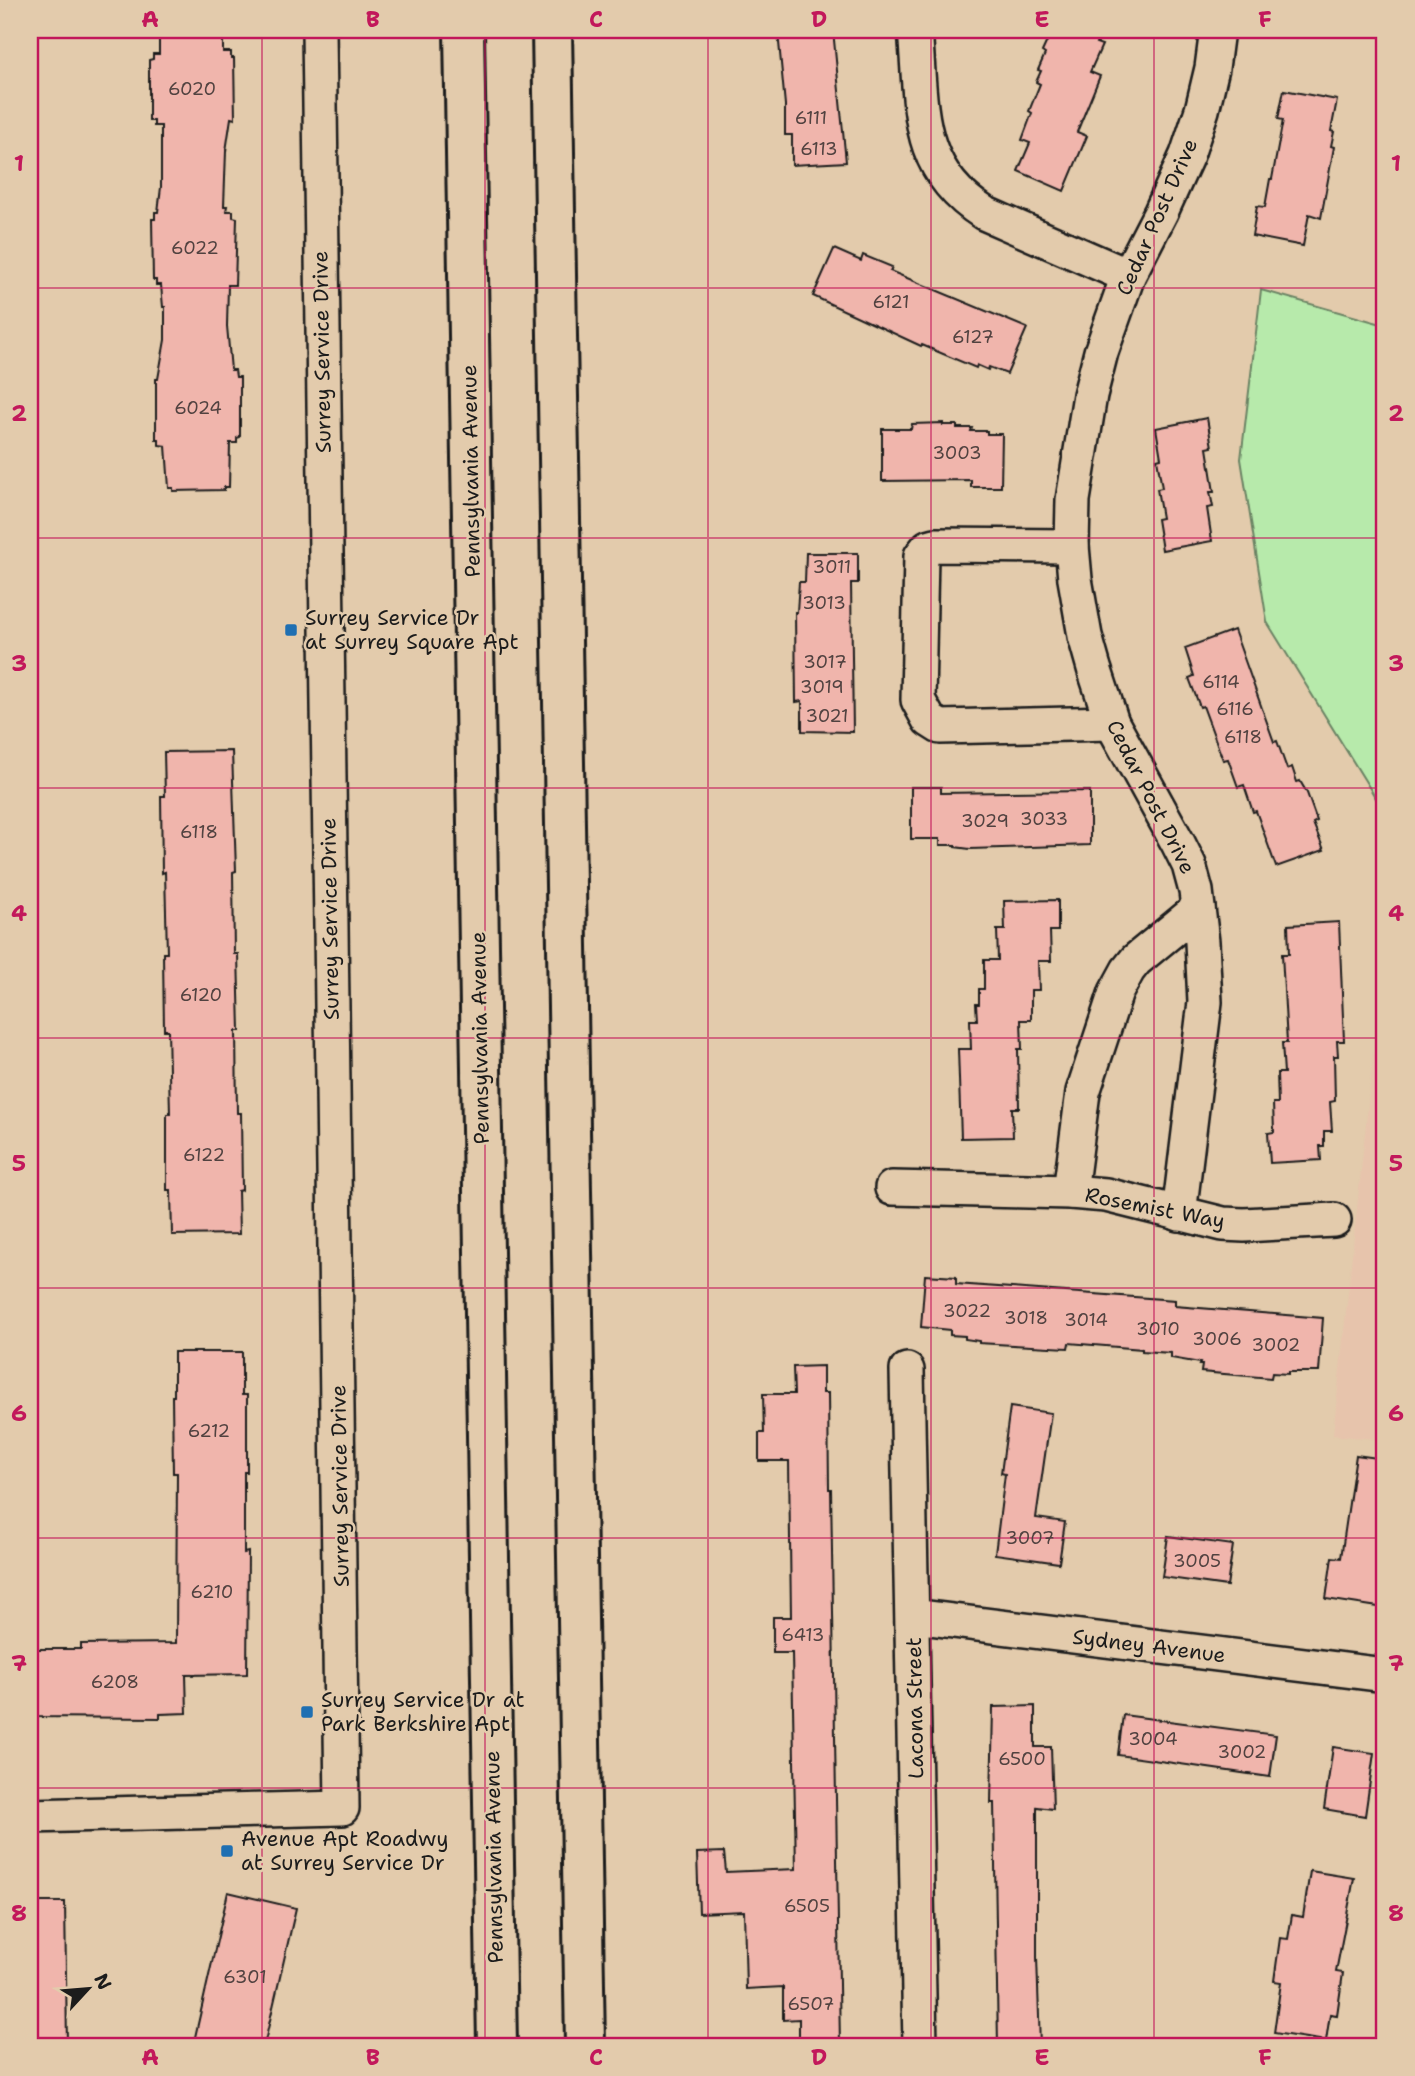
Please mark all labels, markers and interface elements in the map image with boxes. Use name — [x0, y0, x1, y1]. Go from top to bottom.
text: A — [141, 4, 159, 34]
text: B — [366, 4, 380, 34]
text: C — [589, 4, 603, 34]
text: D — [811, 4, 827, 34]
text: E — [1034, 4, 1050, 34]
text: F — [1258, 4, 1272, 34]
house number: 6020 — [168, 77, 216, 101]
house number: 6111 — [795, 106, 827, 130]
street label: Cedar Post Drive — [1110, 134, 1204, 300]
house number: 6113 — [800, 137, 838, 161]
text: 1 — [14, 148, 24, 178]
text: 1 — [1391, 148, 1401, 178]
house number: 6022 — [171, 236, 219, 260]
street label: Surrey Service Drive — [306, 251, 338, 453]
house number: 6121 — [872, 290, 910, 314]
house number: 6127 — [952, 325, 994, 349]
street label: Pennsylvania Avenue — [455, 364, 487, 578]
house number: 6024 — [174, 396, 222, 420]
text: 2 — [11, 398, 27, 428]
text: 2 — [1388, 398, 1404, 428]
house number: 3003 — [932, 441, 982, 465]
house number: 3011 — [813, 555, 851, 579]
house number: 3013 — [802, 591, 846, 615]
place label: Surrey Service Dr at Surrey Square Apt — [305, 604, 519, 656]
marker: Surrey Service Dr at Surrey Square Apt — [283, 622, 299, 638]
text: 3 — [11, 648, 27, 678]
text: 3 — [1388, 648, 1404, 678]
house number: 3017 — [803, 650, 847, 674]
house number: 6114 — [1202, 670, 1240, 694]
house number: 3019 — [800, 675, 844, 699]
house number: 6116 — [1216, 697, 1254, 721]
house number: 3021 — [806, 704, 849, 728]
street label: Cedar Post Drive — [1100, 715, 1202, 879]
house number: 6118 — [1224, 725, 1262, 749]
house number: 3033 — [1020, 807, 1068, 831]
house number: 3029 — [961, 809, 1009, 833]
street label: Surrey Service Drive — [314, 818, 346, 1020]
house number: 6118 — [180, 820, 218, 844]
text: 4 — [11, 898, 27, 928]
text: 4 — [1388, 898, 1404, 928]
street label: Pennsylvania Avenue — [464, 931, 496, 1145]
house number: 6120 — [180, 983, 222, 1007]
house number: 6122 — [183, 1143, 225, 1167]
text: 5 — [12, 1148, 26, 1178]
text: 5 — [1389, 1148, 1403, 1178]
street label: Rosemist Way — [1083, 1181, 1227, 1235]
house number: 3022 — [943, 1299, 991, 1323]
house number: 3018 — [1004, 1306, 1048, 1330]
house number: 3014 — [1064, 1308, 1108, 1332]
house number: 3010 — [1136, 1317, 1180, 1341]
house number: 3006 — [1192, 1327, 1242, 1351]
house number: 3002 — [1252, 1333, 1300, 1357]
street label: Surrey Service Drive — [324, 1385, 356, 1587]
text: 6 — [11, 1398, 27, 1428]
text: 6 — [1388, 1398, 1404, 1428]
house number: 6212 — [188, 1419, 230, 1443]
house number: 3007 — [1006, 1526, 1054, 1550]
house number: 3005 — [1173, 1549, 1221, 1573]
house number: 6210 — [191, 1580, 233, 1604]
house number: 6413 — [782, 1623, 824, 1647]
street label: Sydney Avenue — [1071, 1623, 1227, 1669]
street label: Lacona Street — [900, 1637, 930, 1779]
text: 7 — [11, 1648, 27, 1678]
text: 7 — [1388, 1648, 1404, 1678]
house number: 6208 — [91, 1670, 139, 1694]
place label: Surrey Service Dr at Park Berkshire Apt — [321, 1686, 525, 1738]
marker: Surrey Service Dr at Park Berkshire Apt — [299, 1704, 315, 1720]
house number: 3004 — [1128, 1727, 1178, 1751]
house number: 3002 — [1218, 1740, 1266, 1764]
house number: 6500 — [998, 1747, 1046, 1771]
street label: Pennsylvania Avenue — [478, 1750, 510, 1964]
place label: Avenue Apt Roadwy at Surrey Service Dr — [241, 1825, 448, 1877]
marker: Avenue Apt Roadwy at Surrey Service Dr — [219, 1843, 235, 1859]
house number: 6505 — [784, 1894, 830, 1918]
text: 8 — [11, 1898, 27, 1928]
text: 8 — [1388, 1898, 1404, 1928]
north arrow — [52, 1954, 122, 2024]
house number: 6301 — [223, 1965, 267, 1989]
text: N — [88, 1970, 117, 1994]
house number: 6507 — [788, 1992, 834, 2016]
text: A — [141, 2042, 159, 2072]
text: B — [366, 2042, 380, 2072]
text: C — [589, 2042, 603, 2072]
text: D — [811, 2042, 827, 2072]
text: E — [1034, 2042, 1050, 2072]
text: F — [1258, 2042, 1272, 2072]

